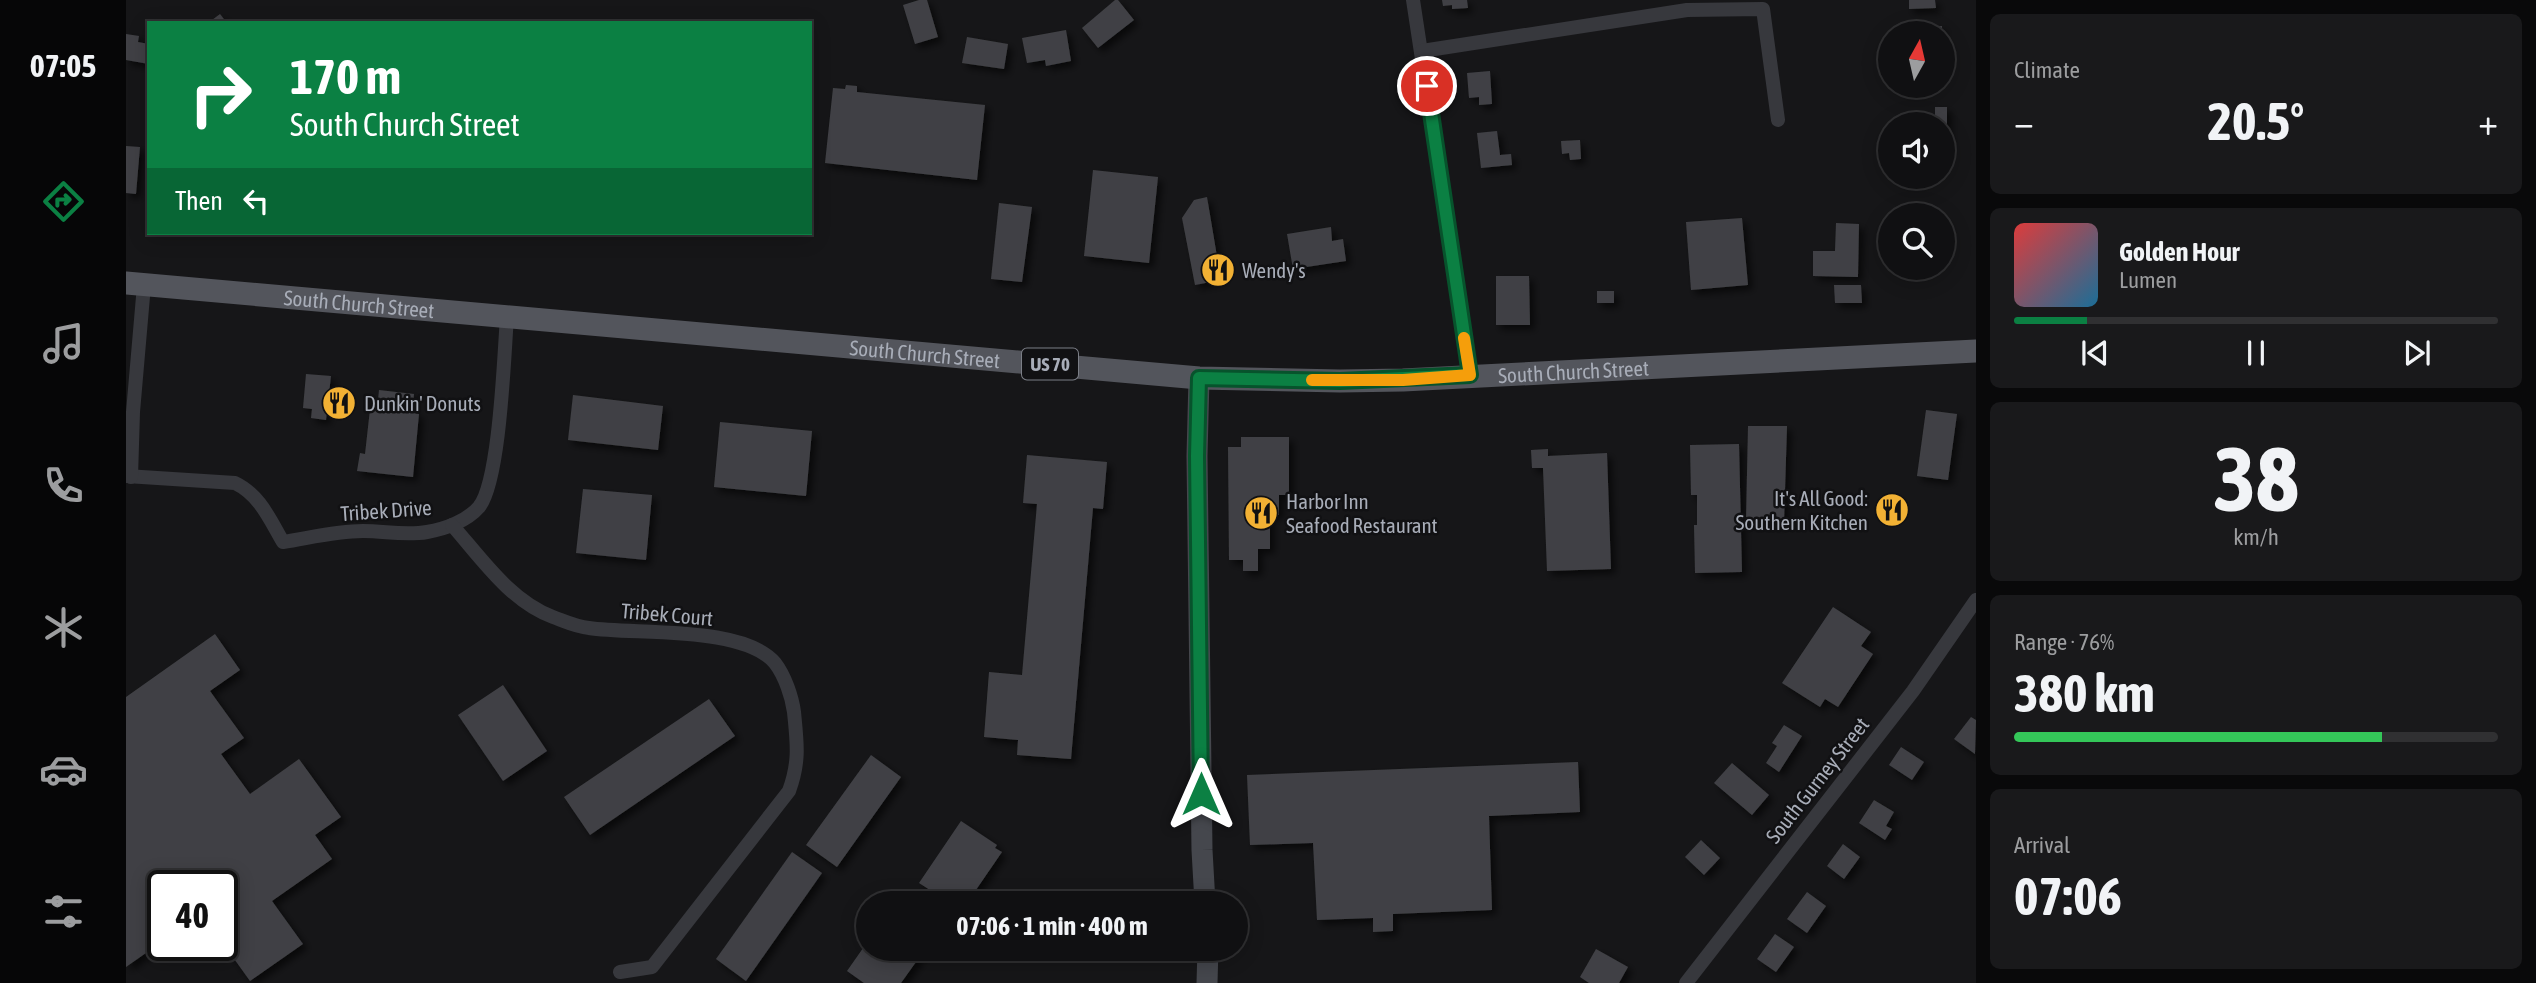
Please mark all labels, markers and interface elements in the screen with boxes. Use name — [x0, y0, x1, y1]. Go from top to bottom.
north arrow — [1878, 21, 1955, 98]
map controls — [1878, 21, 1955, 280]
text: 07:05 — [30, 47, 96, 84]
text: 170 m — [290, 48, 401, 104]
icon: right — [175, 49, 266, 140]
pin — [1397, 56, 1457, 116]
text: Climate — [2014, 57, 2080, 83]
icon: arrive — [1408, 67, 1446, 105]
text: 20.5° — [2208, 91, 2304, 151]
text: − — [2014, 100, 2034, 143]
text: + — [2478, 100, 2498, 143]
text: South Church Street — [290, 106, 520, 143]
button: sound — [1878, 112, 1955, 189]
icon: directions — [39, 177, 88, 226]
icon: left — [237, 182, 275, 220]
text: Then — [175, 186, 223, 216]
button: search — [1878, 203, 1955, 280]
text: Golden Hour — [2119, 237, 2239, 267]
restaurant icon: Wendy's — [1199, 251, 1237, 289]
place label: Wendy's — [1242, 258, 1306, 282]
text: Lumen — [2119, 267, 2177, 293]
street label: South Church Street — [283, 285, 435, 322]
icon: music — [39, 319, 88, 368]
icon: previous — [2076, 334, 2114, 372]
icon: pause — [2237, 334, 2275, 372]
icon: next — [2398, 334, 2436, 372]
street label: South Church Street — [849, 335, 1001, 372]
road number: US 70 — [1022, 348, 1078, 380]
street label: South Church Street — [1498, 356, 1650, 387]
restaurant icon: Dunkin' Donuts — [320, 384, 358, 422]
place label: Dunkin' Donuts — [364, 391, 481, 415]
text: 38 — [2213, 426, 2299, 530]
icon: phone — [39, 461, 88, 510]
place label: It's All Good: Southern Kitchen — [1736, 486, 1868, 534]
place label: Harbor Inn Seafood Restaurant — [1286, 489, 1438, 537]
restaurant icon: It's All Good: Southern Kitchen — [1873, 491, 1911, 529]
restaurant icon: Harbor Inn Seafood Restaurant — [1242, 494, 1280, 532]
street label: Tribek Drive — [340, 495, 432, 525]
text: km/h — [2233, 524, 2279, 550]
street label: Tribek Court — [620, 598, 714, 630]
icon: climate — [39, 603, 88, 652]
text: Range · 76% — [2014, 629, 2114, 655]
text: 380 km — [2014, 663, 2155, 723]
street label: South Gurney Street — [1761, 713, 1873, 847]
icon: car — [39, 745, 88, 794]
position arrow — [1164, 757, 1238, 831]
text: Arrival — [2014, 832, 2070, 858]
text: 07:06 — [2014, 866, 2122, 926]
speed limit sign: 40 — [147, 870, 238, 961]
icon: filters — [39, 887, 88, 936]
text: 07:06 · 1 min · 400 m — [956, 911, 1148, 941]

